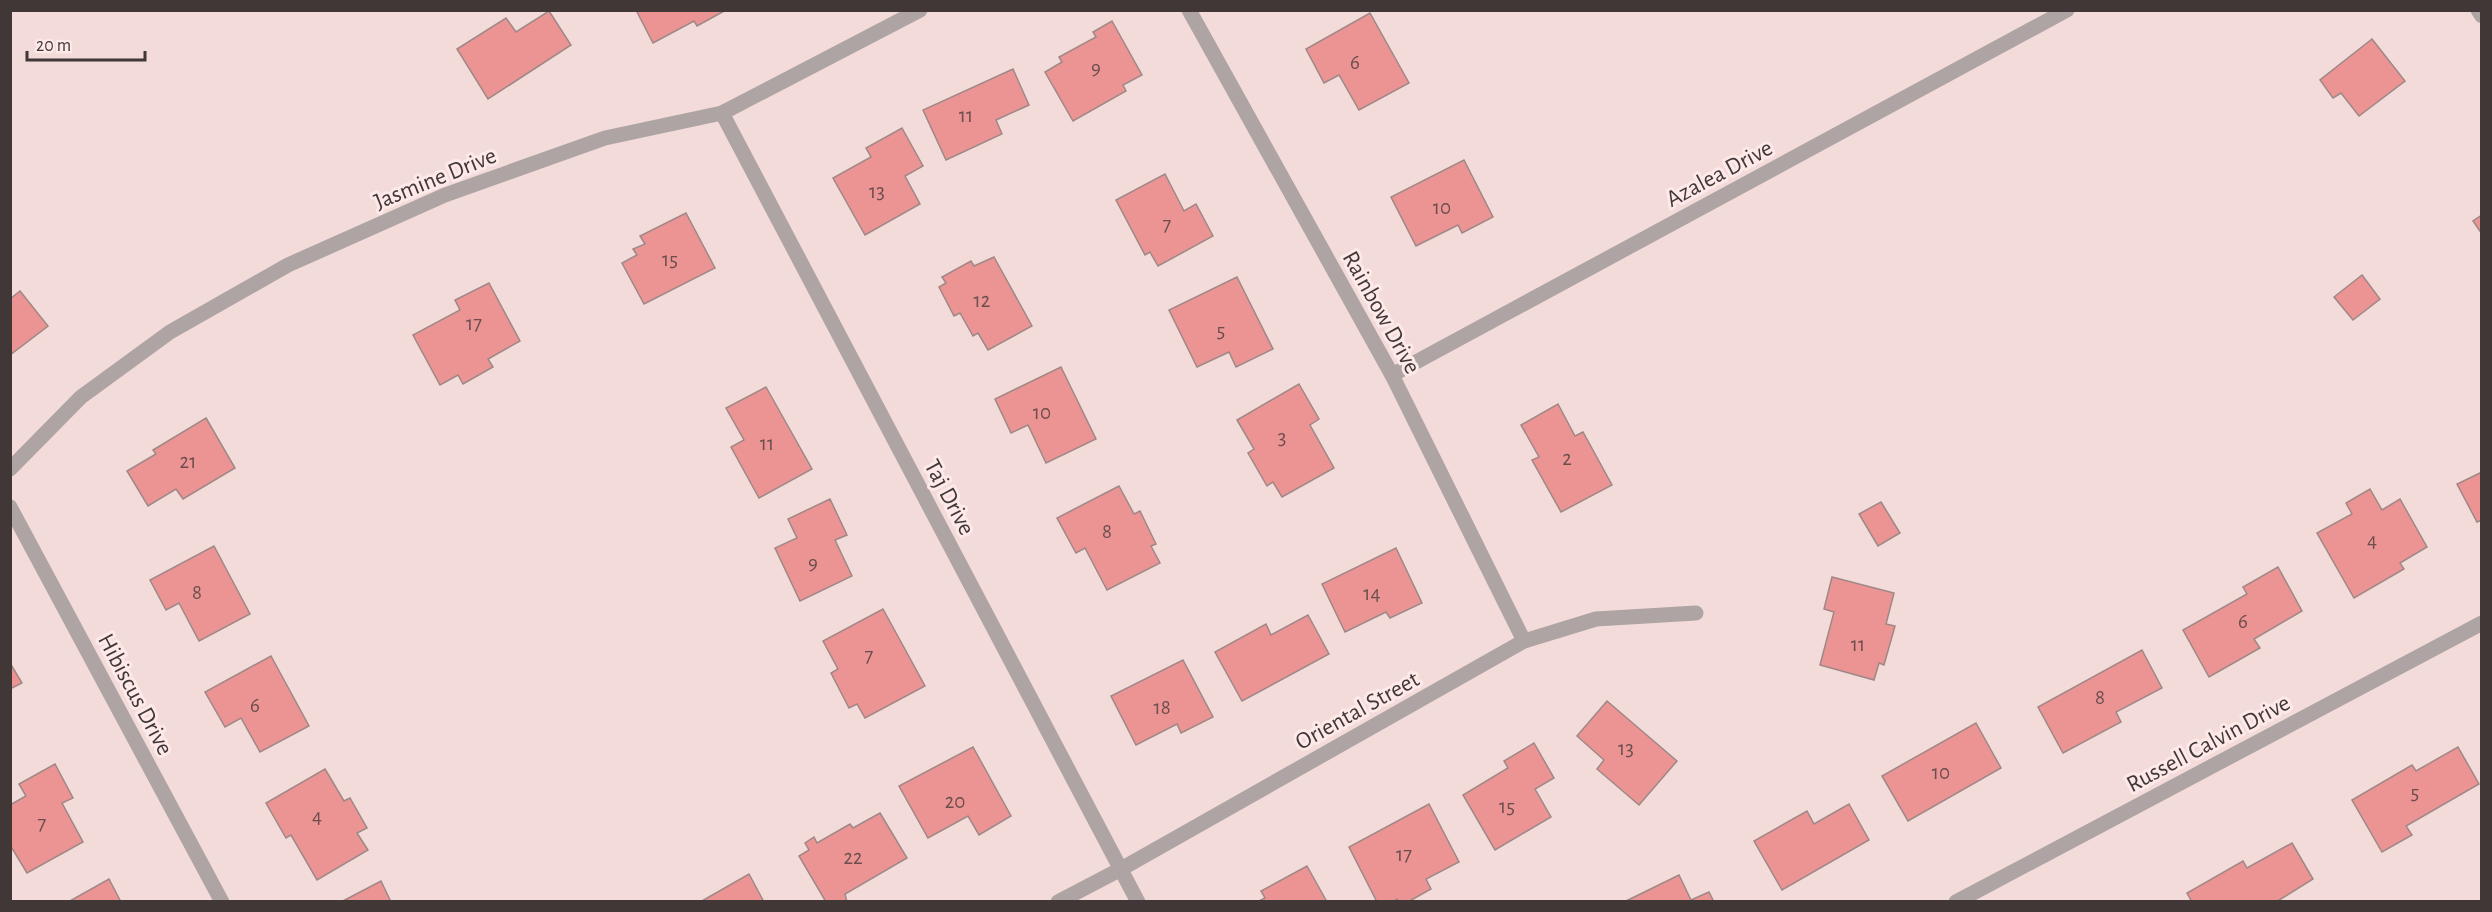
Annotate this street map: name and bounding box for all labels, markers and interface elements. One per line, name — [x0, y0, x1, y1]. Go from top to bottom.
scale bar — [27, 24, 146, 62]
text: 20 m — [36, 37, 71, 55]
house number: 6 — [1350, 52, 1360, 73]
house number: 9 — [1091, 57, 1101, 78]
house number: 11 — [959, 105, 973, 126]
street label: Azalea Drive — [1662, 136, 1777, 212]
street label: Jasmine Drive — [371, 144, 500, 214]
house number: 13 — [869, 181, 885, 202]
house number: 10 — [1433, 197, 1451, 218]
house number: 7 — [1163, 214, 1172, 235]
street label: Rainbow Drive — [1338, 247, 1425, 378]
house number: 15 — [662, 249, 678, 270]
house number: 12 — [974, 290, 990, 311]
house number: 17 — [466, 313, 482, 334]
house number: 5 — [1217, 320, 1225, 341]
house number: 10 — [1033, 402, 1051, 423]
house number: 3 — [1278, 427, 1286, 448]
house number: 11 — [760, 433, 774, 454]
house number: 2 — [1562, 448, 1572, 469]
house number: 21 — [180, 451, 196, 472]
street label: Taj Drive — [919, 456, 979, 539]
house number: 8 — [1102, 521, 1112, 542]
house number: 4 — [2367, 530, 2377, 551]
house number: 9 — [808, 552, 818, 573]
house number: 8 — [192, 582, 202, 603]
house number: 14 — [1363, 583, 1381, 604]
house number: 6 — [2238, 611, 2248, 632]
street label: Hibiscus Drive — [93, 630, 177, 759]
house number: 11 — [1851, 634, 1865, 655]
house number: 7 — [865, 645, 874, 666]
street label: Oriental Street — [1292, 667, 1424, 755]
house number: 8 — [2095, 687, 2105, 708]
street label: Russell Calvin Drive — [2123, 691, 2294, 797]
house number: 6 — [250, 695, 260, 716]
house number: 18 — [1153, 697, 1171, 718]
house number: 13 — [1618, 738, 1634, 759]
house number: 10 — [1932, 762, 1950, 783]
house number: 5 — [2411, 782, 2419, 803]
house number: 20 — [945, 791, 965, 812]
house number: 15 — [1499, 796, 1515, 817]
house number: 4 — [312, 806, 322, 827]
house number: 7 — [38, 813, 47, 834]
house number: 17 — [1396, 844, 1412, 865]
house number: 22 — [843, 847, 863, 868]

